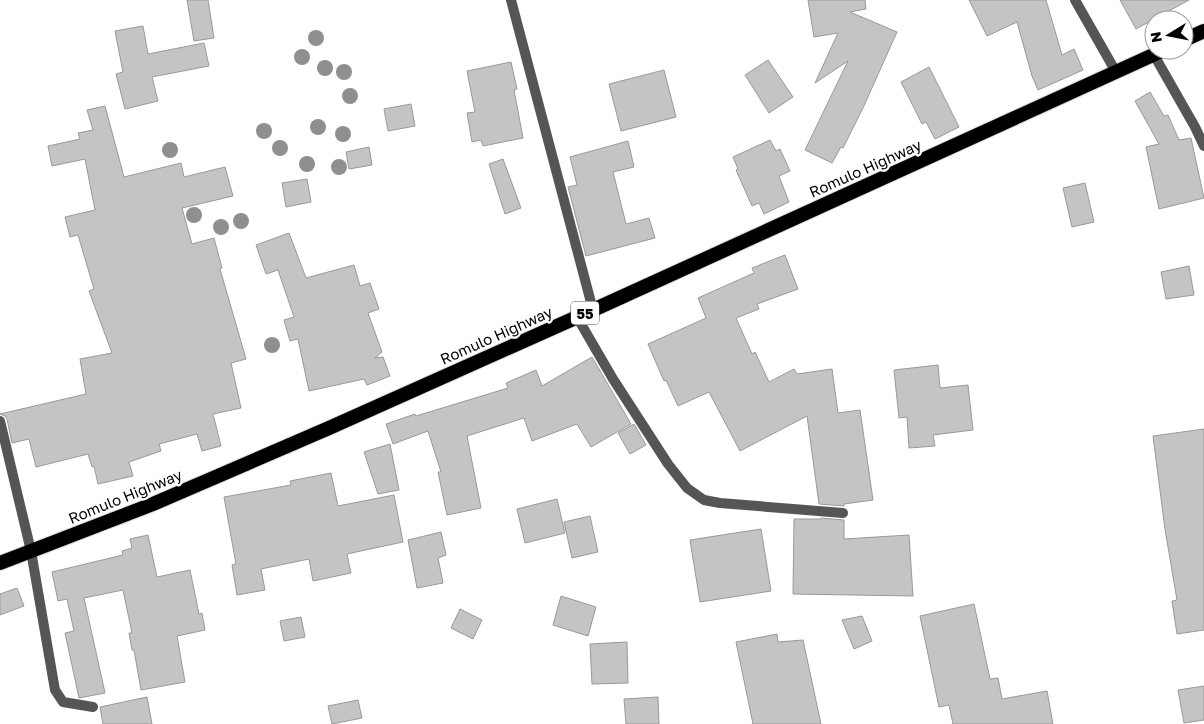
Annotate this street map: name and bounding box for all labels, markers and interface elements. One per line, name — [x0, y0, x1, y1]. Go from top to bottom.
north arrow — [1144, 10, 1194, 60]
text: N — [1146, 31, 1165, 44]
street label: Romulo Highway — [806, 135, 924, 201]
street label: Romulo Highway — [437, 302, 555, 368]
road number: 55 — [571, 302, 599, 324]
street label: Romulo Highway — [66, 465, 185, 527]

